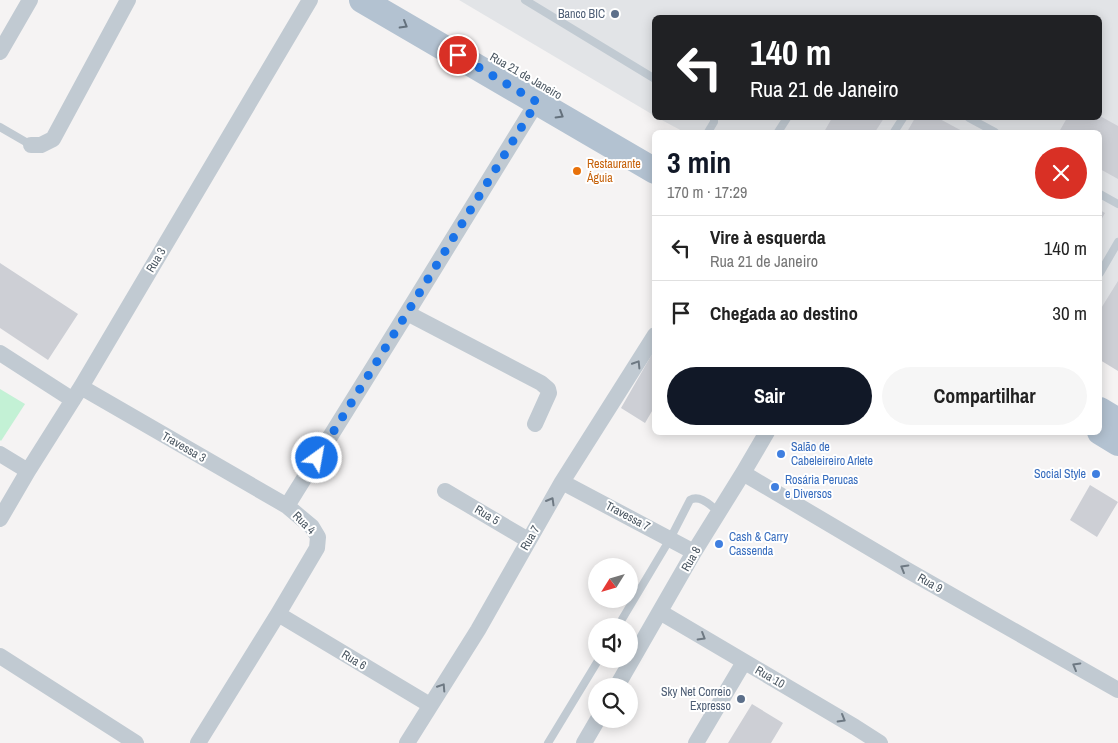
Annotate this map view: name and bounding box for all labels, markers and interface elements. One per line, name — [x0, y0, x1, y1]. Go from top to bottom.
place label: Banco BIC — [558, 6, 605, 22]
marker: Banco BIC — [609, 8, 621, 20]
one-way arrow — [399, 18, 408, 28]
text: 140 m — [750, 29, 831, 76]
pin — [437, 34, 479, 76]
icon: left — [667, 35, 732, 100]
icon: arrive — [444, 41, 472, 69]
street label: Rua 21 de Janeiro — [487, 49, 565, 103]
text: Rua 21 de Janeiro — [750, 74, 898, 104]
one-way arrow — [554, 109, 563, 119]
text: 3 min — [667, 142, 731, 182]
button: close — [1035, 147, 1087, 199]
place label: Restaurante Águia — [586, 156, 641, 186]
marker: Restaurante Águia — [571, 165, 583, 177]
text: 170 m · 17:29 — [667, 181, 747, 203]
text: Vire à esquerda — [710, 224, 826, 250]
icon: left — [667, 234, 695, 262]
text: 140 m — [1044, 235, 1087, 261]
street label: Rua 3 — [142, 245, 170, 275]
text: Rua 21 de Janeiro — [710, 250, 818, 272]
icon: arrive — [667, 299, 695, 327]
text: Chegada ao destino — [710, 300, 858, 326]
text: 30 m — [1052, 300, 1087, 326]
one-way arrow — [630, 360, 640, 369]
button: Sair — [667, 367, 872, 425]
button: Compartilhar — [882, 367, 1087, 425]
street label: Travessa 3 — [159, 428, 209, 466]
position arrow — [290, 431, 342, 483]
place label: Salão de Cabeleireiro Arlete — [791, 439, 873, 469]
marker: Salão de Cabeleireiro Arlete — [775, 448, 787, 460]
place label: Social Style — [1034, 466, 1086, 482]
marker: Social Style — [1090, 468, 1102, 480]
place label: Rosária Perucas e Diversos — [785, 472, 858, 502]
marker: Rosária Perucas e Diversos — [769, 481, 781, 493]
one-way arrow — [544, 498, 554, 507]
street label: Travessa 7 — [603, 498, 654, 535]
street label: Rua 5 — [472, 501, 503, 529]
street label: Rua 4 — [289, 508, 319, 538]
street label: Rua 7 — [517, 522, 544, 553]
place label: Cash & Carry Cassenda — [729, 529, 788, 559]
marker: Cash & Carry Cassenda — [713, 538, 725, 550]
street label: Rua 8 — [678, 544, 704, 574]
north arrow — [588, 558, 638, 608]
map controls — [588, 558, 638, 728]
one-way arrow — [901, 564, 910, 574]
street label: Rua 9 — [915, 570, 945, 596]
button: sound — [588, 618, 638, 668]
one-way arrow — [696, 630, 705, 640]
street label: Rua 6 — [339, 646, 369, 674]
street label: Rua 10 — [752, 662, 788, 692]
one-way arrow — [1072, 662, 1081, 672]
button: search — [588, 678, 638, 728]
one-way arrow — [435, 683, 445, 692]
place label: Sky Net Correio Expresso — [661, 684, 731, 714]
marker: Sky Net Correio Expresso — [735, 693, 747, 705]
one-way arrow — [837, 713, 846, 723]

